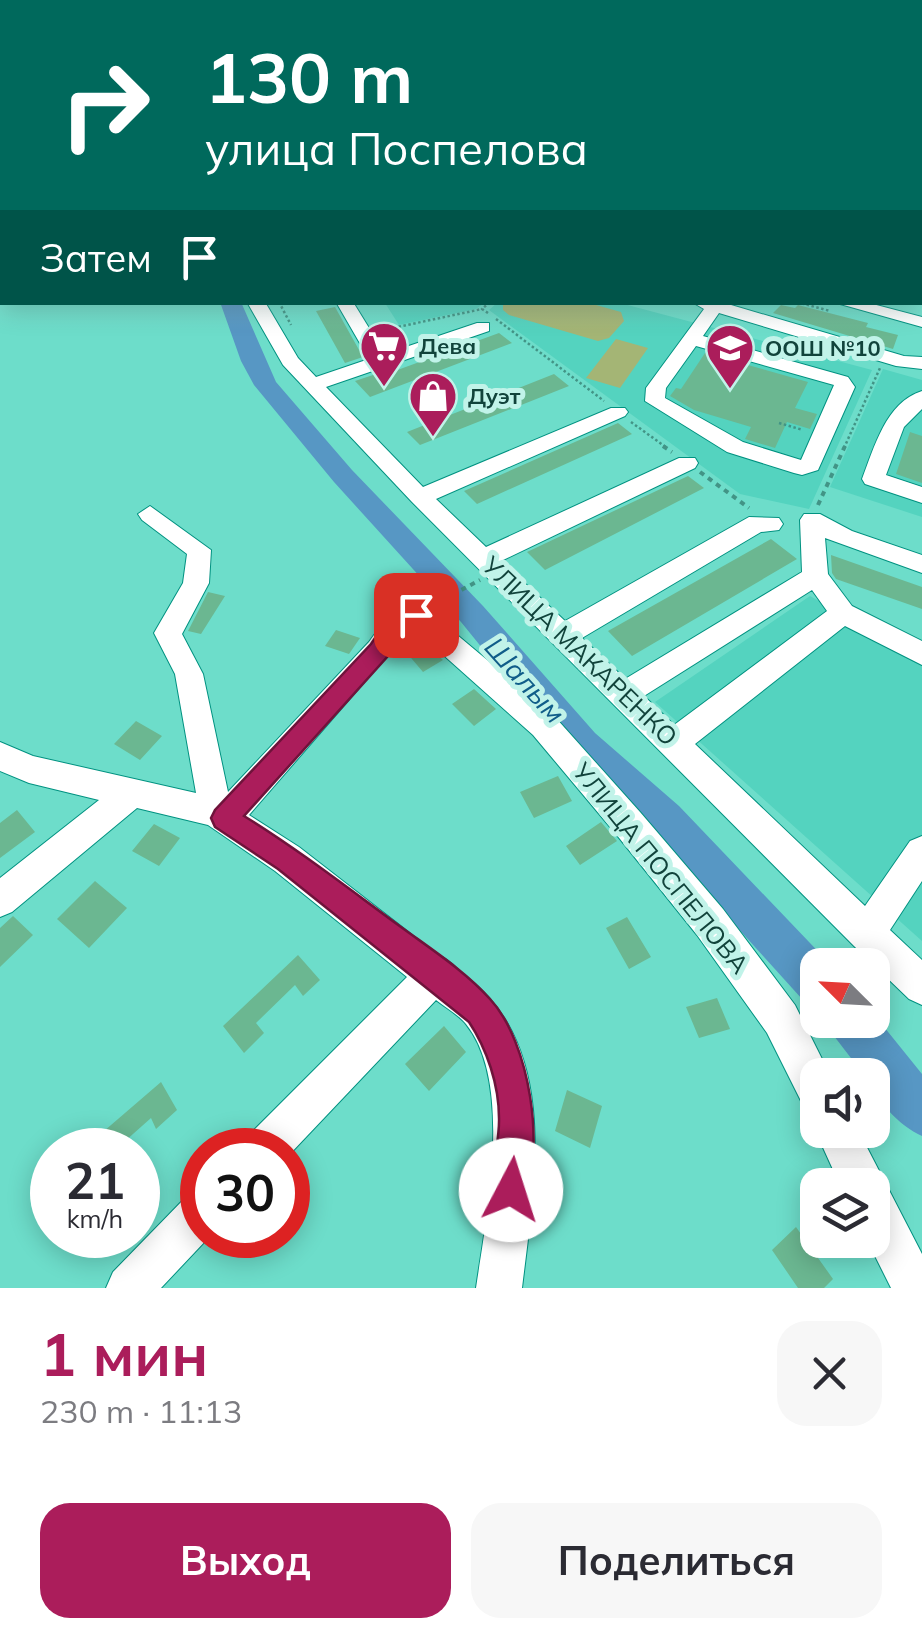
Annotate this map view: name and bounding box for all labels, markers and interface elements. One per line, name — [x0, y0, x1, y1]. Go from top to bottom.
text: 130 m — [205, 33, 413, 121]
icon: right — [40, 40, 170, 170]
text: улица Поспелова — [205, 120, 588, 176]
icon: arrive — [172, 230, 227, 285]
text: Затем — [40, 234, 152, 282]
supermarket icon: Дева — [358, 320, 410, 388]
school or university icon: ООШ №10 — [704, 322, 756, 390]
place label: Дева — [419, 332, 476, 360]
place label: ООШ №10 — [765, 334, 881, 362]
shop icon: Дуэт — [407, 370, 459, 438]
place label: Дуэт — [468, 382, 521, 410]
street label: УЛИЦА МАКАРЕНКО — [476, 549, 684, 752]
pin — [374, 573, 459, 658]
icon: arrive — [389, 588, 444, 643]
water label: Шалым — [478, 629, 573, 730]
street label: УЛИЦА ПОСПЕЛОВА — [566, 755, 756, 979]
north arrow — [800, 948, 890, 1038]
map controls — [800, 948, 890, 1258]
button: sound — [800, 1058, 890, 1148]
speed limit sign: 30 — [180, 1128, 310, 1258]
position arrow — [459, 1138, 563, 1242]
text: 21 — [65, 1149, 125, 1212]
button: layers — [800, 1168, 890, 1258]
text: km/h — [67, 1203, 123, 1234]
text: 1 мин — [40, 1316, 208, 1391]
button: close — [777, 1321, 882, 1426]
text: 230 m · 11:13 — [40, 1391, 242, 1431]
button: Выход — [40, 1503, 451, 1618]
button: Поделиться — [471, 1503, 882, 1618]

